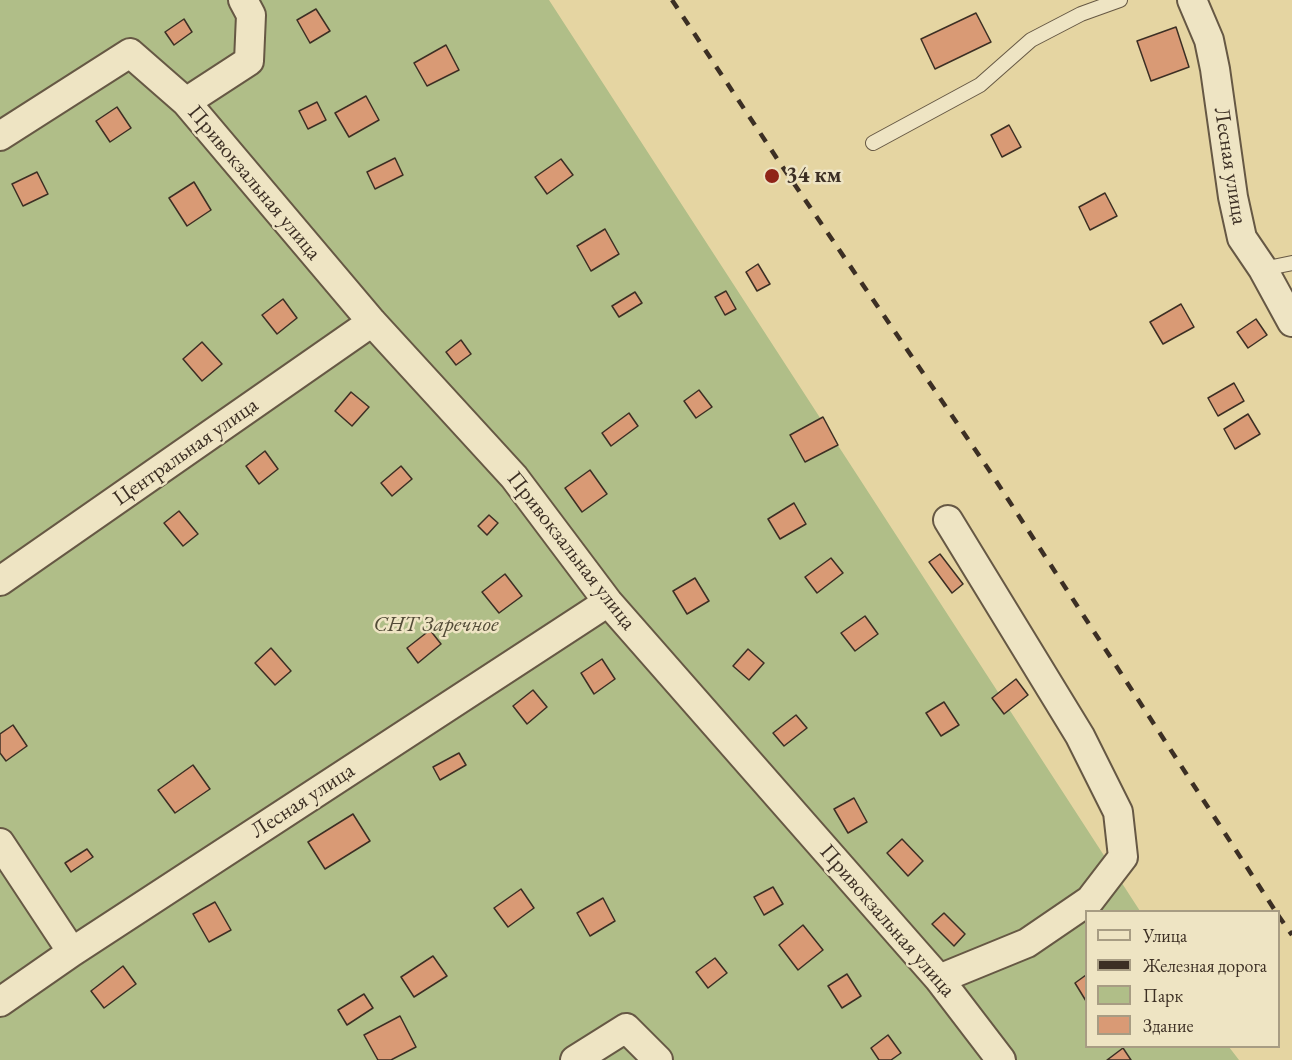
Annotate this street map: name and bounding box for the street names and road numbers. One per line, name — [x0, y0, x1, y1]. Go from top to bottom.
street label: Привокзальная улица — [182, 100, 326, 266]
street label: Лесная улица — [1208, 105, 1252, 227]
street label: Центральная улица — [108, 392, 264, 512]
street label: Привокзальная улица — [501, 466, 641, 636]
street label: Лесная улица — [246, 758, 360, 844]
street label: Привокзальная улица — [813, 839, 961, 1003]

